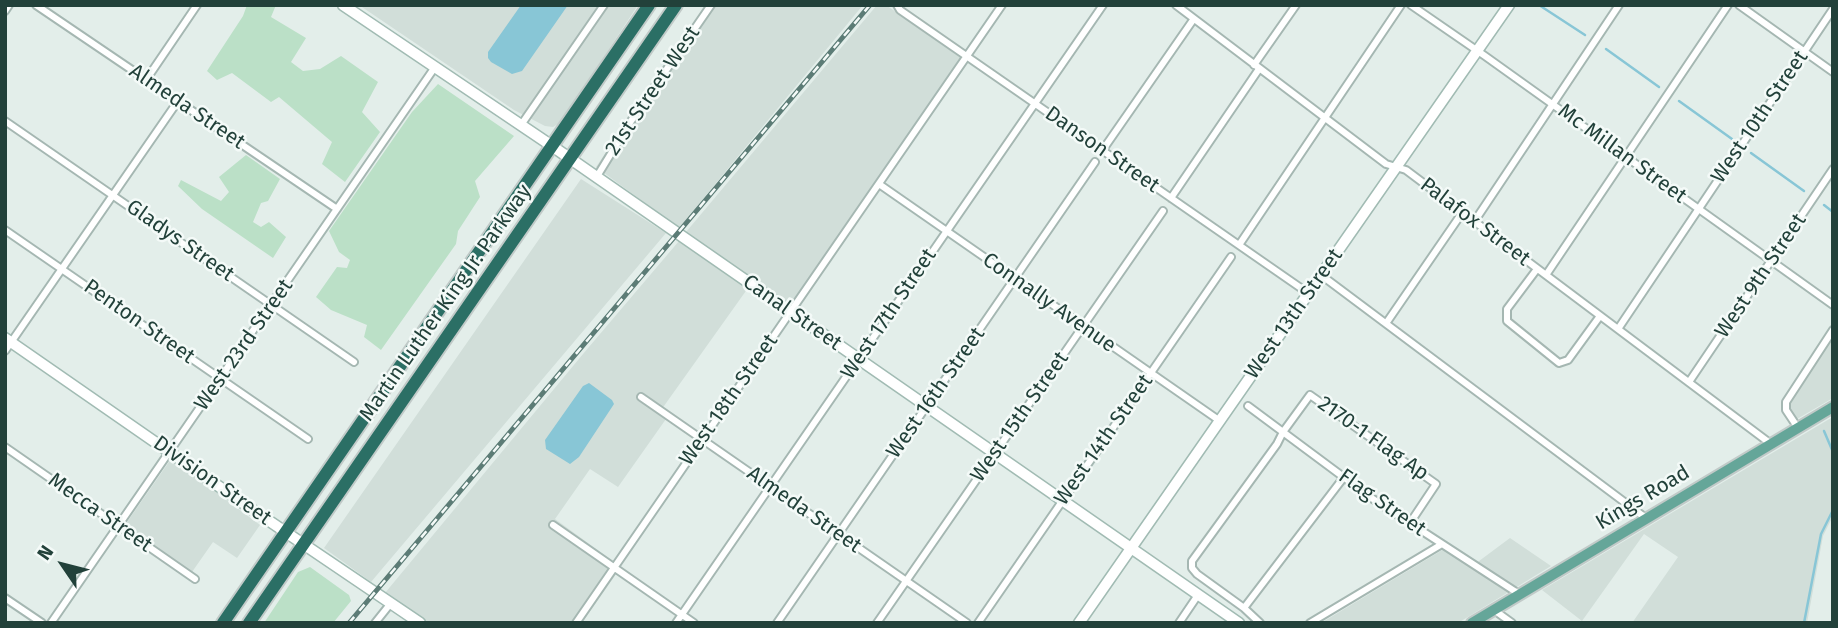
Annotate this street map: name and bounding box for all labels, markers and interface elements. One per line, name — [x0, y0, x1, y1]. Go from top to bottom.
street label: 21st Street West — [600, 22, 706, 160]
street label: West 10th Street — [1706, 46, 1814, 188]
street label: Almeda Street — [124, 59, 250, 155]
street label: Mc Millan Street — [1553, 99, 1691, 209]
street label: Danson Street — [1040, 101, 1164, 199]
street label: Palafox Street — [1415, 172, 1535, 272]
street label: Martin Luther King Jr. Parkway — [355, 180, 537, 426]
street label: Gladys Street — [121, 195, 239, 287]
street label: West 9th Street — [1710, 209, 1812, 343]
street label: West 17th Street — [836, 244, 942, 384]
street label: West 13th Street — [1240, 244, 1348, 384]
street label: Connally Avenue — [977, 248, 1121, 358]
street label: Canal Street — [738, 270, 846, 356]
street label: Penton Street — [79, 274, 199, 370]
street label: West 23rd Street — [189, 274, 299, 416]
street label: West 16th Street — [881, 323, 991, 463]
street label: West 18th Street — [674, 329, 784, 471]
street label: West 15th Street — [966, 347, 1074, 487]
street label: West 14th Street — [1049, 370, 1159, 510]
street label: 2170-1 Flag Ap — [1313, 391, 1433, 487]
street label: Division Street — [148, 431, 276, 531]
street label: Kings Road — [1591, 460, 1695, 536]
street label: Almeda Street — [742, 461, 866, 559]
street label: Flag Street — [1333, 464, 1431, 542]
street label: Mecca Street — [43, 468, 157, 558]
north arrow — [28, 530, 98, 600]
text: N — [32, 541, 58, 564]

